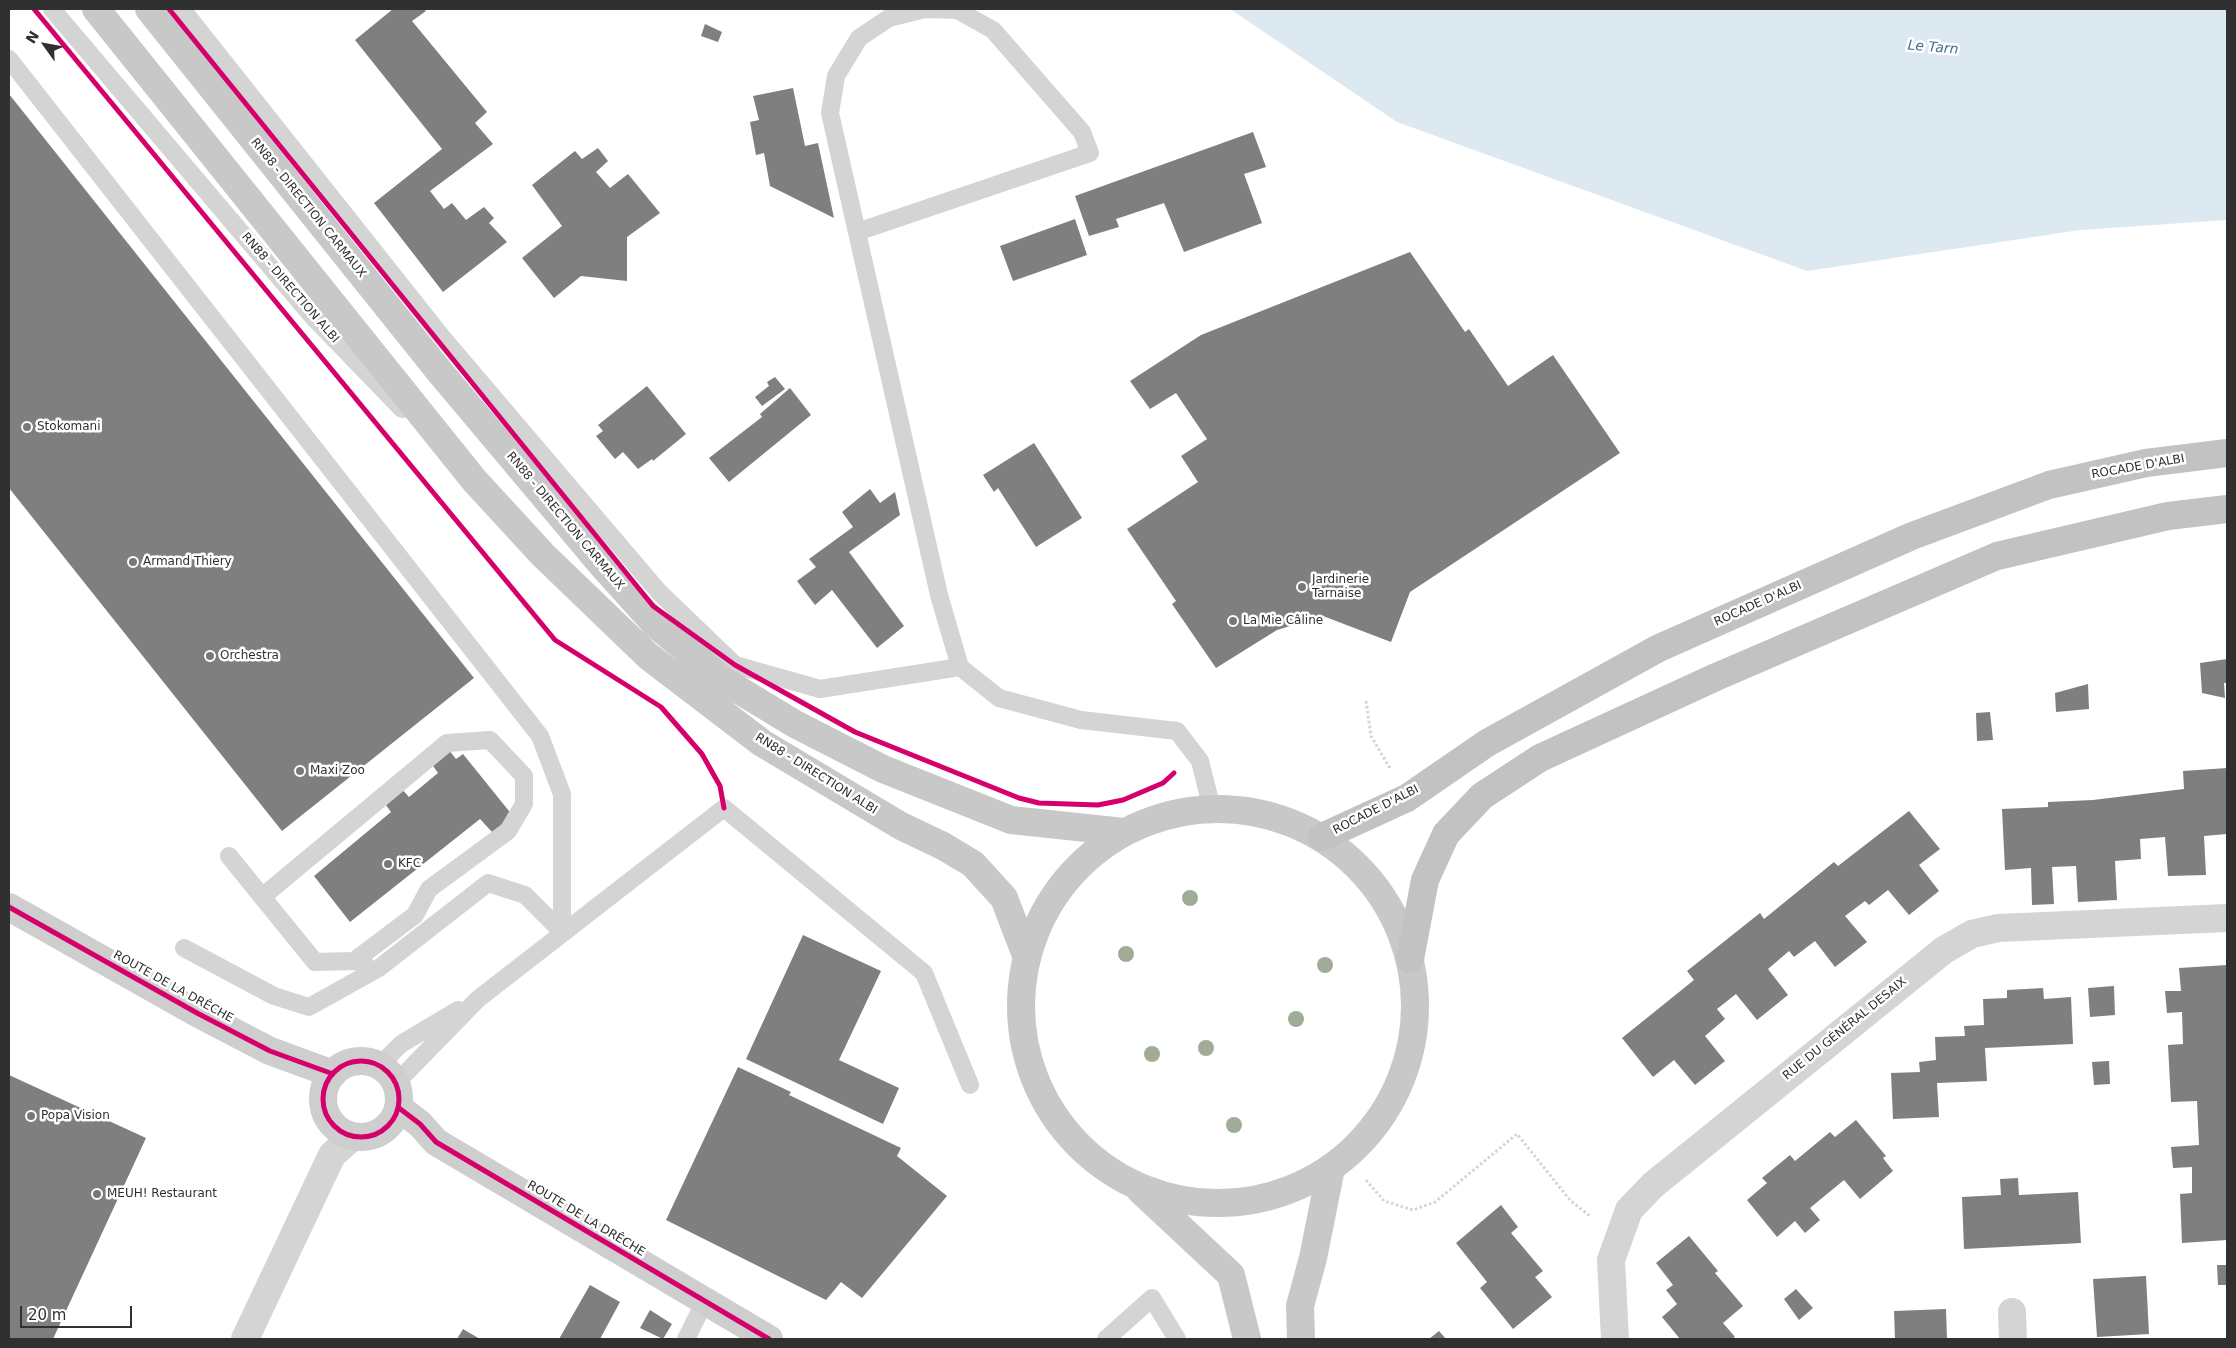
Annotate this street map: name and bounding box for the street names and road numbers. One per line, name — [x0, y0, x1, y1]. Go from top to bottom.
street label: RN88 - DIRECTION CARMAUX — [247, 135, 369, 281]
street label: RN88 - DIRECTION ALBI — [238, 230, 342, 346]
street label: RN88 - DIRECTION CARMAUX — [503, 449, 627, 593]
street label: ROCADE D'ALBI — [2090, 452, 2186, 482]
street label: ROCADE D'ALBI — [1712, 578, 1804, 630]
street label: RN88 - DIRECTION ALBI — [752, 730, 880, 818]
street label: ROCADE D'ALBI — [1331, 782, 1421, 838]
street label: ROUTE DE LA DRÊCHE — [110, 948, 236, 1026]
street label: RUE DU GÉNÉRAL DESAIX — [1780, 975, 1910, 1083]
street label: ROUTE DE LA DRÊCHE — [524, 1178, 648, 1260]

